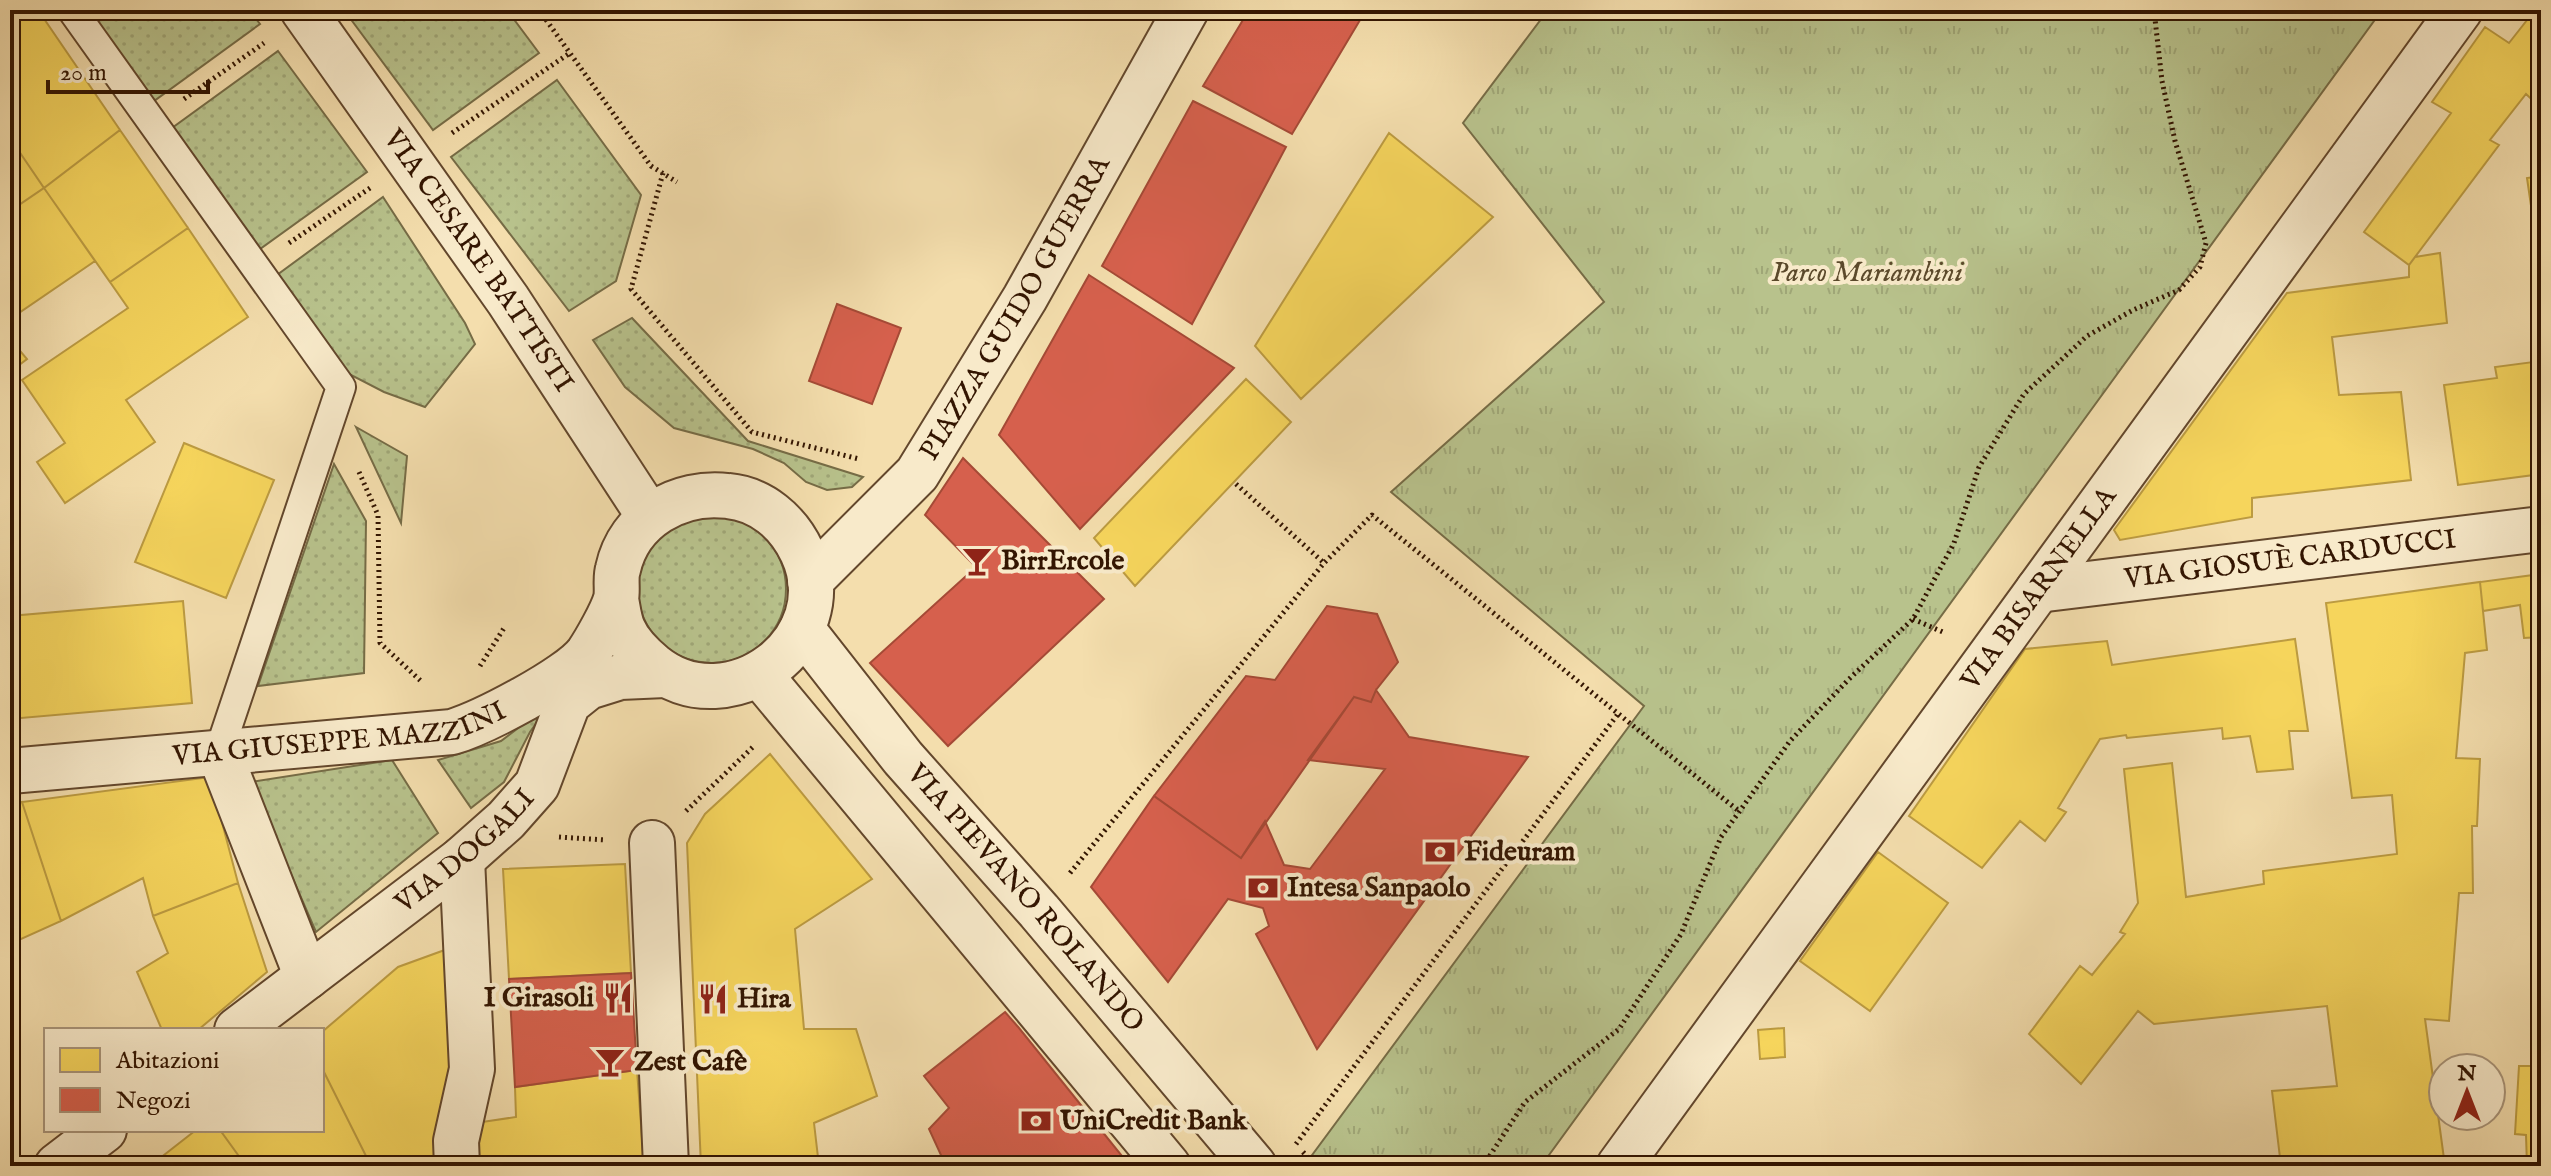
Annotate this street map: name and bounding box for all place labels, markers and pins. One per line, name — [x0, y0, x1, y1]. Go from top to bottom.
bar icon: BirrErcole — [960, 544, 994, 578]
place label: BirrErcole — [1001, 544, 1124, 579]
bank icon: Fideuram — [1423, 835, 1457, 869]
place label: Fideuram — [1464, 835, 1576, 870]
bank icon: Intesa Sanpaolo — [1246, 871, 1280, 905]
place label: Intesa Sanpaolo — [1287, 871, 1471, 906]
place label: I Girasoli — [484, 981, 595, 1016]
restaurant icon: I Girasoli — [601, 981, 635, 1015]
restaurant icon: Hira — [696, 982, 730, 1016]
place label: Hira — [737, 982, 792, 1017]
bar icon: Zest Cafè — [593, 1045, 627, 1079]
place label: Zest Cafè — [634, 1045, 747, 1080]
bank icon: UniCredit Bank — [1019, 1104, 1053, 1138]
place label: UniCredit Bank — [1060, 1104, 1248, 1139]

